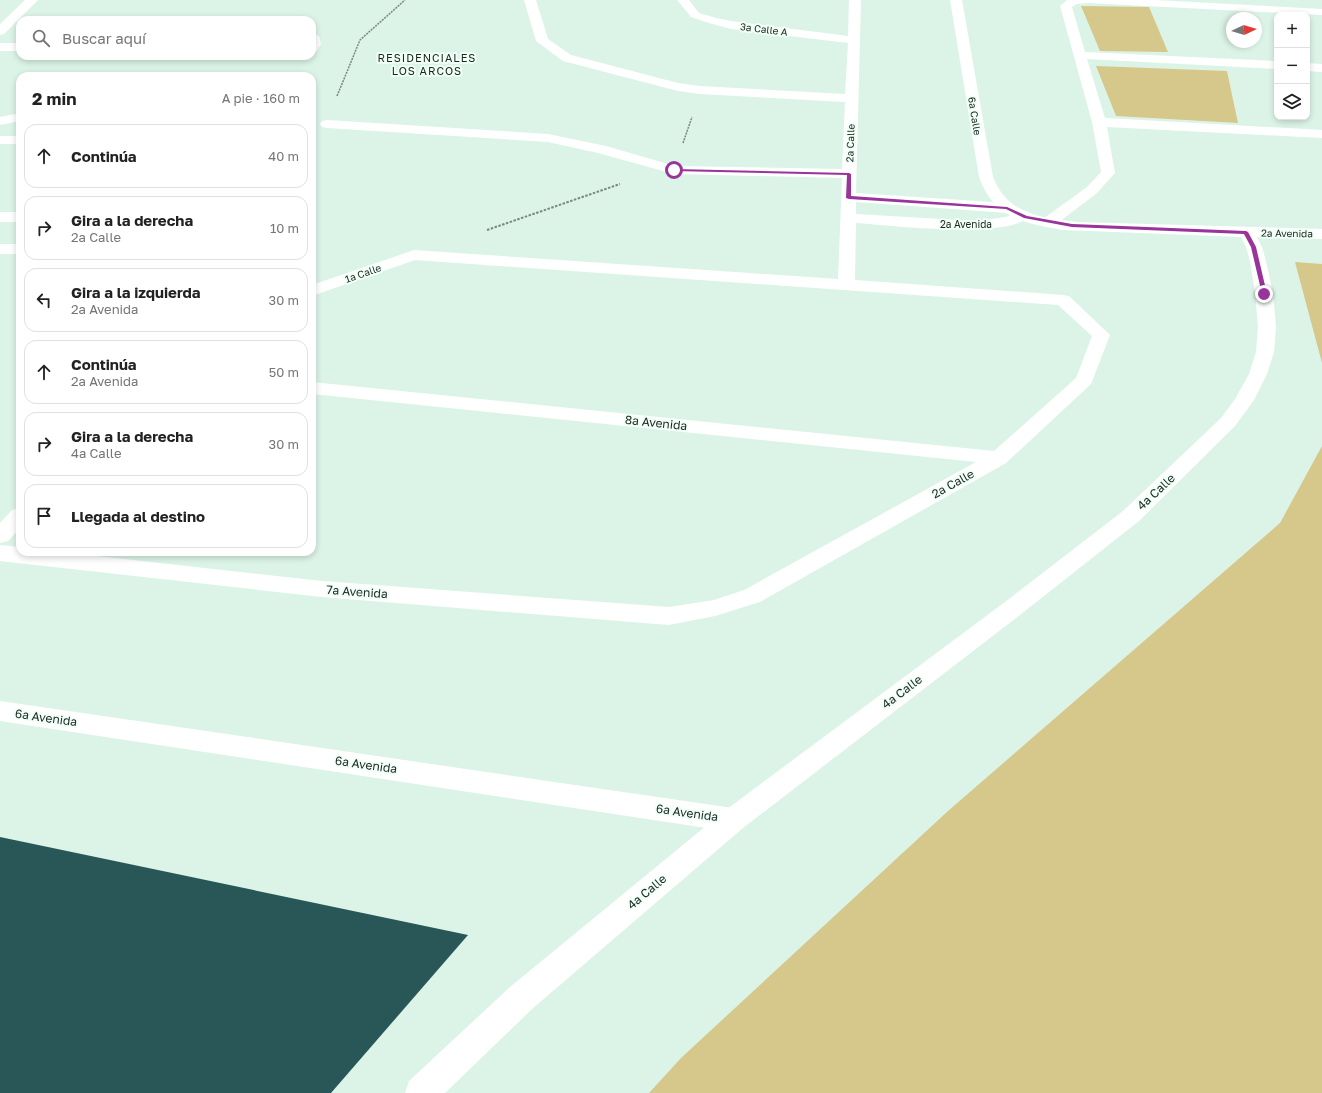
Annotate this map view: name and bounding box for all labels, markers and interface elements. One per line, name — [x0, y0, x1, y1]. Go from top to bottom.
north arrow — [1226, 12, 1262, 48]
map controls — [1274, 12, 1310, 120]
button: + — [1274, 12, 1310, 48]
search box — [16, 16, 316, 60]
street label: 3a Calle A — [740, 20, 789, 38]
icon: search — [30, 27, 52, 49]
text: Buscar aquí — [62, 29, 146, 47]
button: − — [1274, 48, 1310, 84]
district label: RESIDENCIALES LOS ARCOS — [378, 51, 476, 77]
button: layers — [1274, 84, 1310, 120]
text: 2 min — [32, 88, 76, 109]
text: A pie · 160 m — [222, 90, 300, 106]
street label: 6a Calle — [966, 96, 984, 136]
street label: 2a Calle — [843, 123, 857, 162]
icon: ahead — [33, 145, 55, 167]
text: Continúa — [71, 147, 137, 165]
text: 40 m — [268, 148, 299, 164]
route start — [665, 161, 683, 179]
text: Gira a la derecha — [71, 211, 193, 229]
icon: right — [33, 217, 55, 239]
street label: 2a Avenida — [940, 218, 992, 230]
text: 10 m — [270, 220, 299, 236]
street label: 2a Avenida — [1261, 227, 1313, 239]
text: 2a Calle — [71, 229, 121, 245]
street label: 1a Calle — [343, 261, 383, 285]
text: Gira a la izquierda — [71, 283, 201, 301]
route end — [1255, 285, 1273, 303]
icon: left — [33, 289, 55, 311]
text: 30 m — [269, 292, 299, 308]
text: 2a Avenida — [71, 301, 138, 317]
text: Continúa — [71, 355, 137, 373]
icon: ahead — [33, 361, 55, 383]
text: 50 m — [269, 364, 299, 380]
text: 2a Avenida — [71, 373, 138, 389]
street label: 8a Avenida — [624, 412, 688, 433]
text: Gira a la derecha — [71, 427, 193, 445]
icon: right — [33, 433, 55, 455]
text: 30 m — [269, 436, 299, 452]
text: 4a Calle — [71, 445, 121, 461]
street label: 2a Calle — [929, 466, 977, 501]
street label: 4a Calle — [1134, 470, 1178, 513]
icon: arrive — [33, 505, 55, 527]
text: Llegada al destino — [71, 507, 205, 525]
street label: 7a Avenida — [326, 582, 388, 601]
street label: 4a Calle — [879, 672, 925, 712]
street label: 6a Avenida — [14, 706, 78, 729]
street label: 6a Avenida — [334, 753, 398, 776]
street label: 6a Avenida — [655, 801, 719, 824]
street label: 4a Calle — [624, 871, 669, 912]

